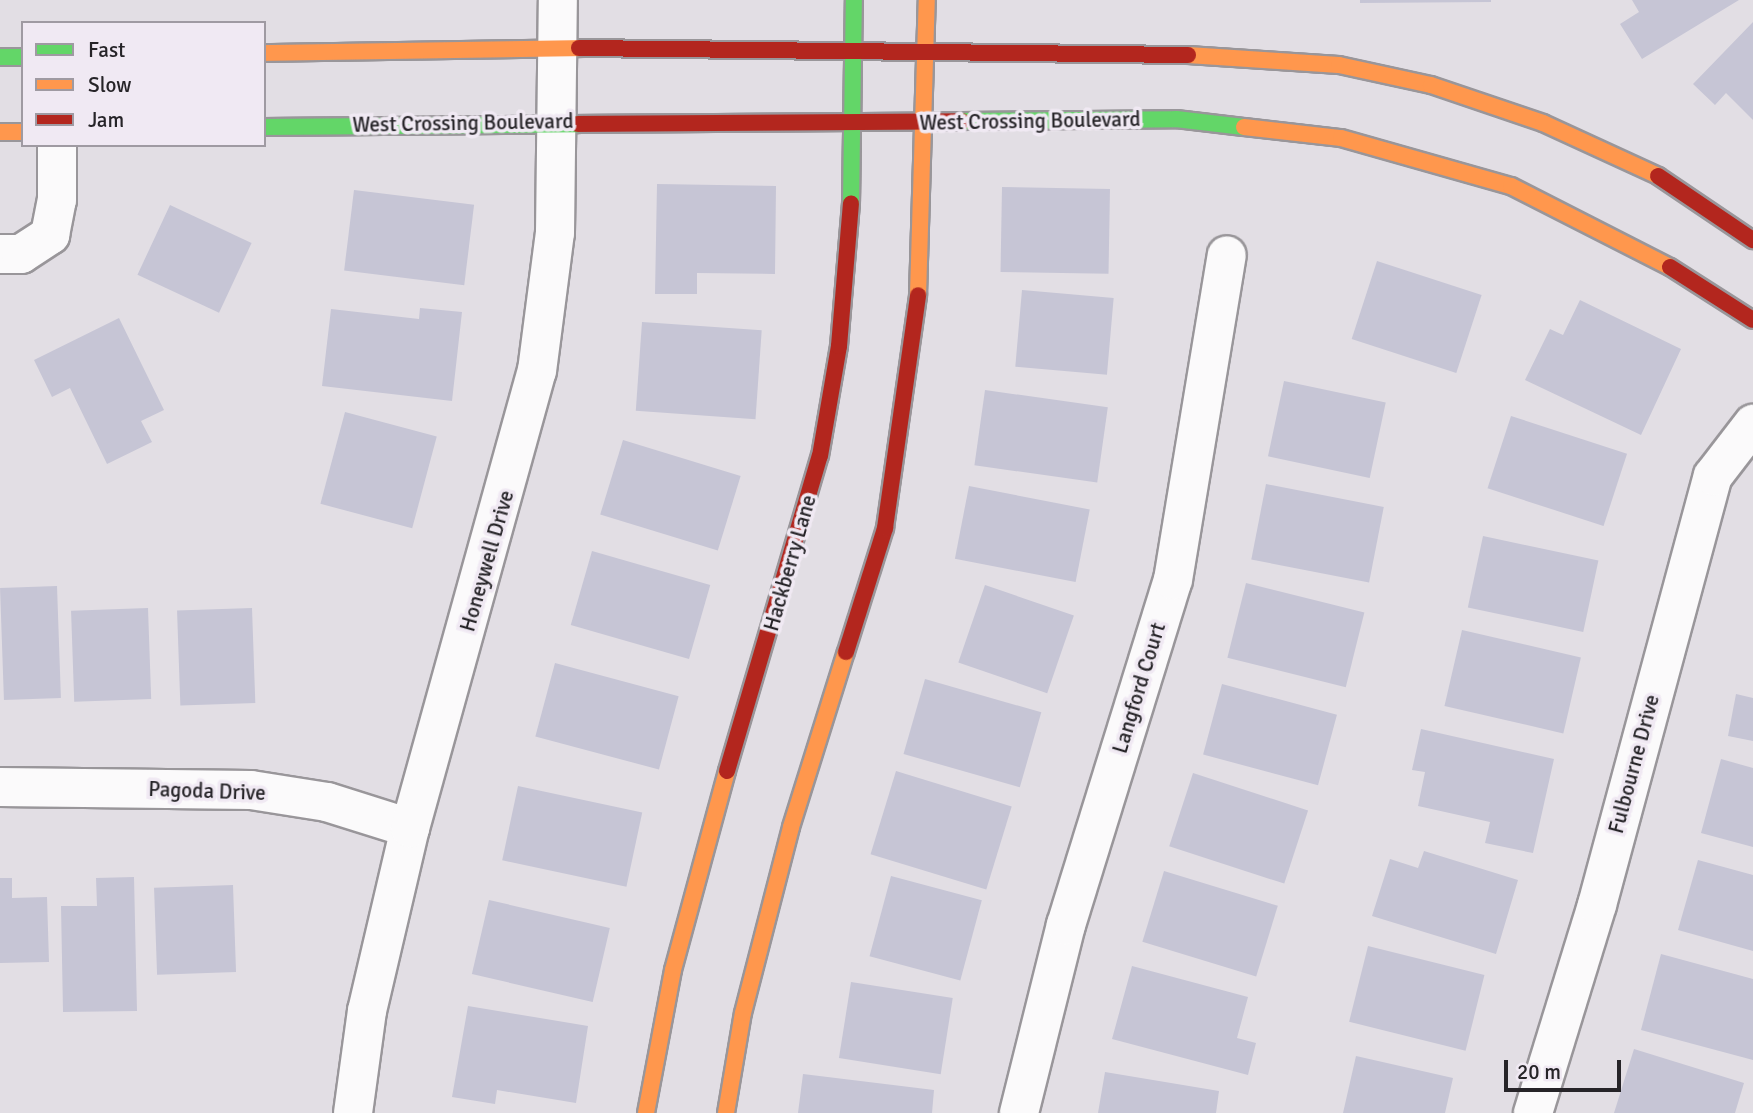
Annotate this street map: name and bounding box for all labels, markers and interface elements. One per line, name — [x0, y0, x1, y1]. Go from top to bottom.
legend — [21, 21, 266, 147]
text: Fast — [88, 37, 125, 63]
text: Slow — [88, 72, 132, 98]
street label: West Crossing Boulevard — [919, 106, 1141, 136]
text: Jam — [88, 107, 124, 133]
street label: West Crossing Boulevard — [352, 108, 574, 138]
street label: Honeywell Drive — [455, 488, 519, 634]
street label: Hackberry Lane — [759, 492, 821, 634]
street label: Langford Court — [1107, 620, 1171, 756]
street label: Fulbourne Drive — [1603, 692, 1665, 836]
street label: Pagoda Drive — [148, 776, 266, 806]
scale bar — [1508, 1046, 1625, 1090]
text: 20 m — [1517, 1059, 1561, 1085]

